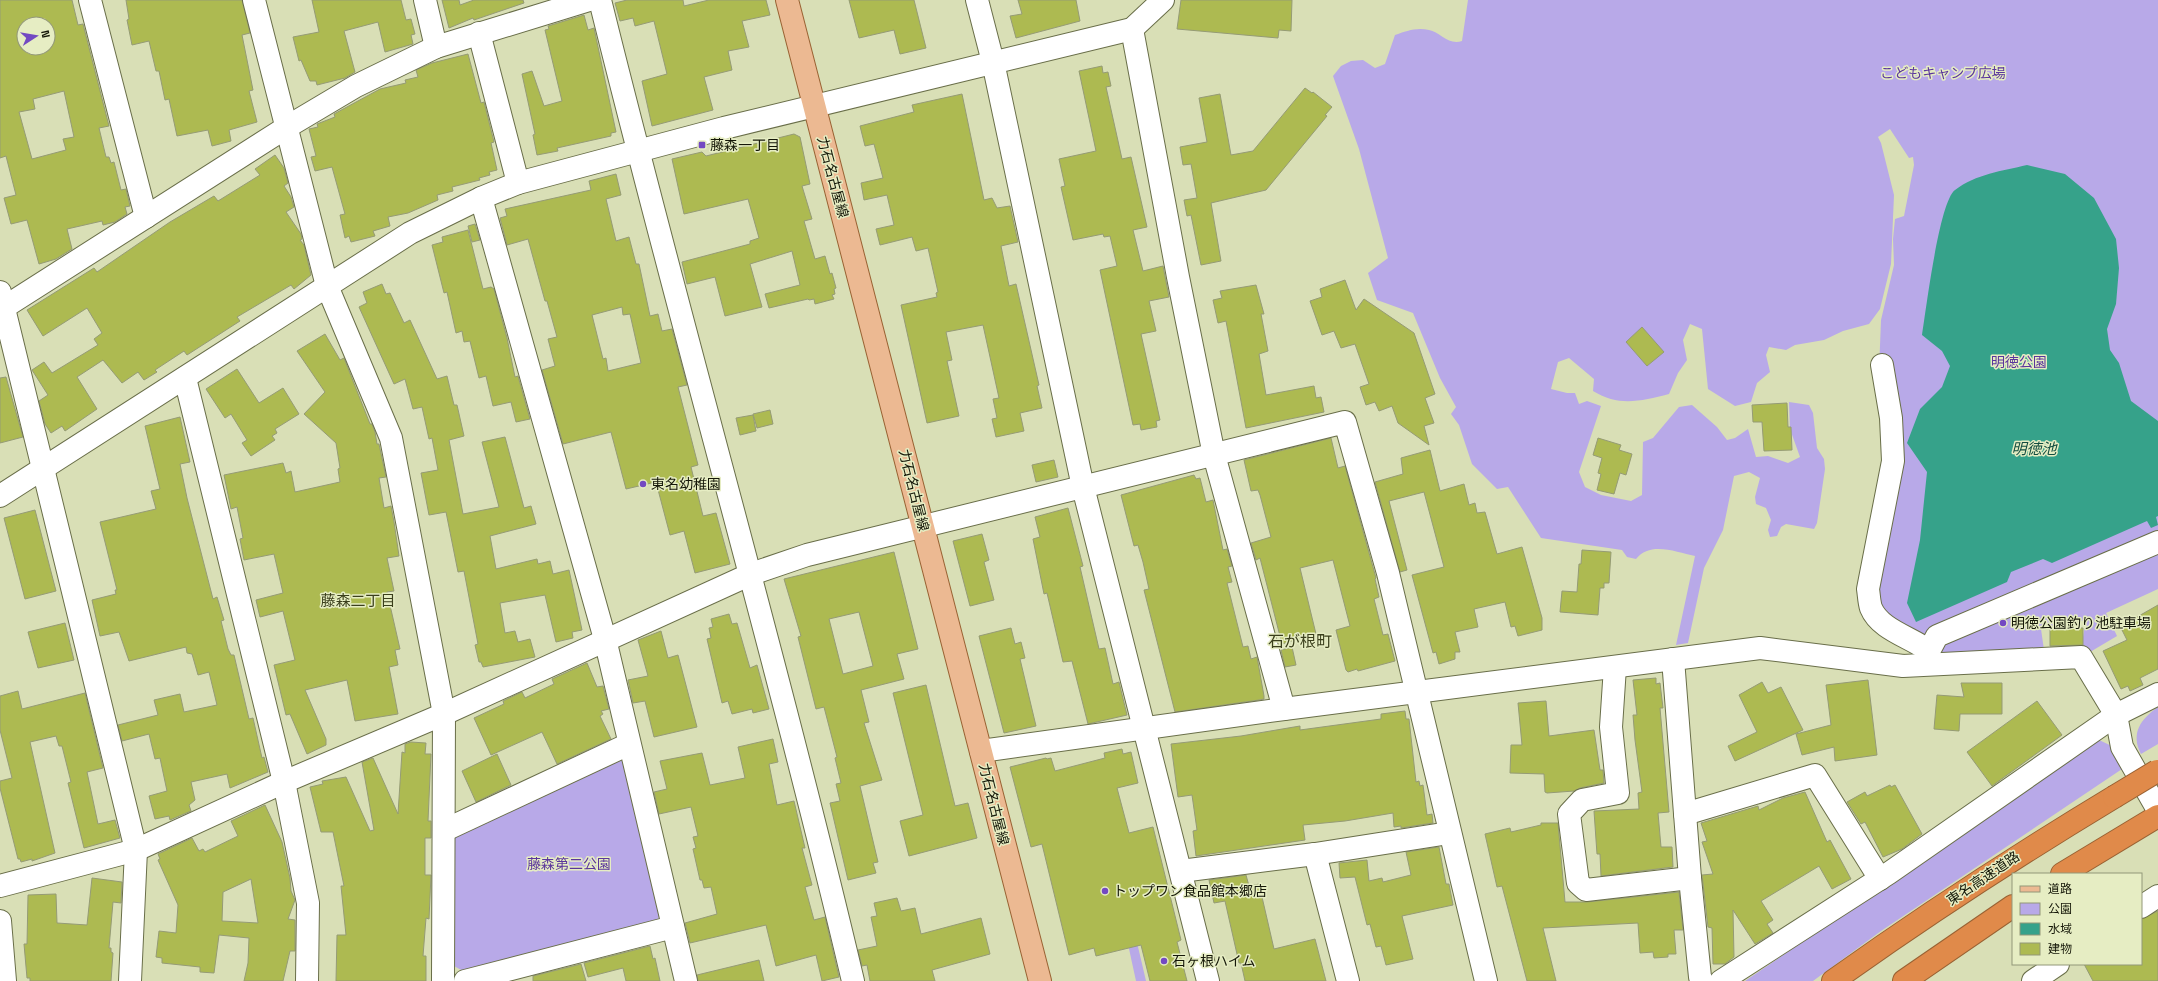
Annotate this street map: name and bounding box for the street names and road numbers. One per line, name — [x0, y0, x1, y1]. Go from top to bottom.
street label: 力石名古屋線 — [813, 134, 853, 220]
street label: 力石名古屋線 — [895, 447, 933, 533]
street label: 力石名古屋線 — [975, 761, 1013, 847]
street label: 東名高速道路 — [1943, 847, 2023, 909]

